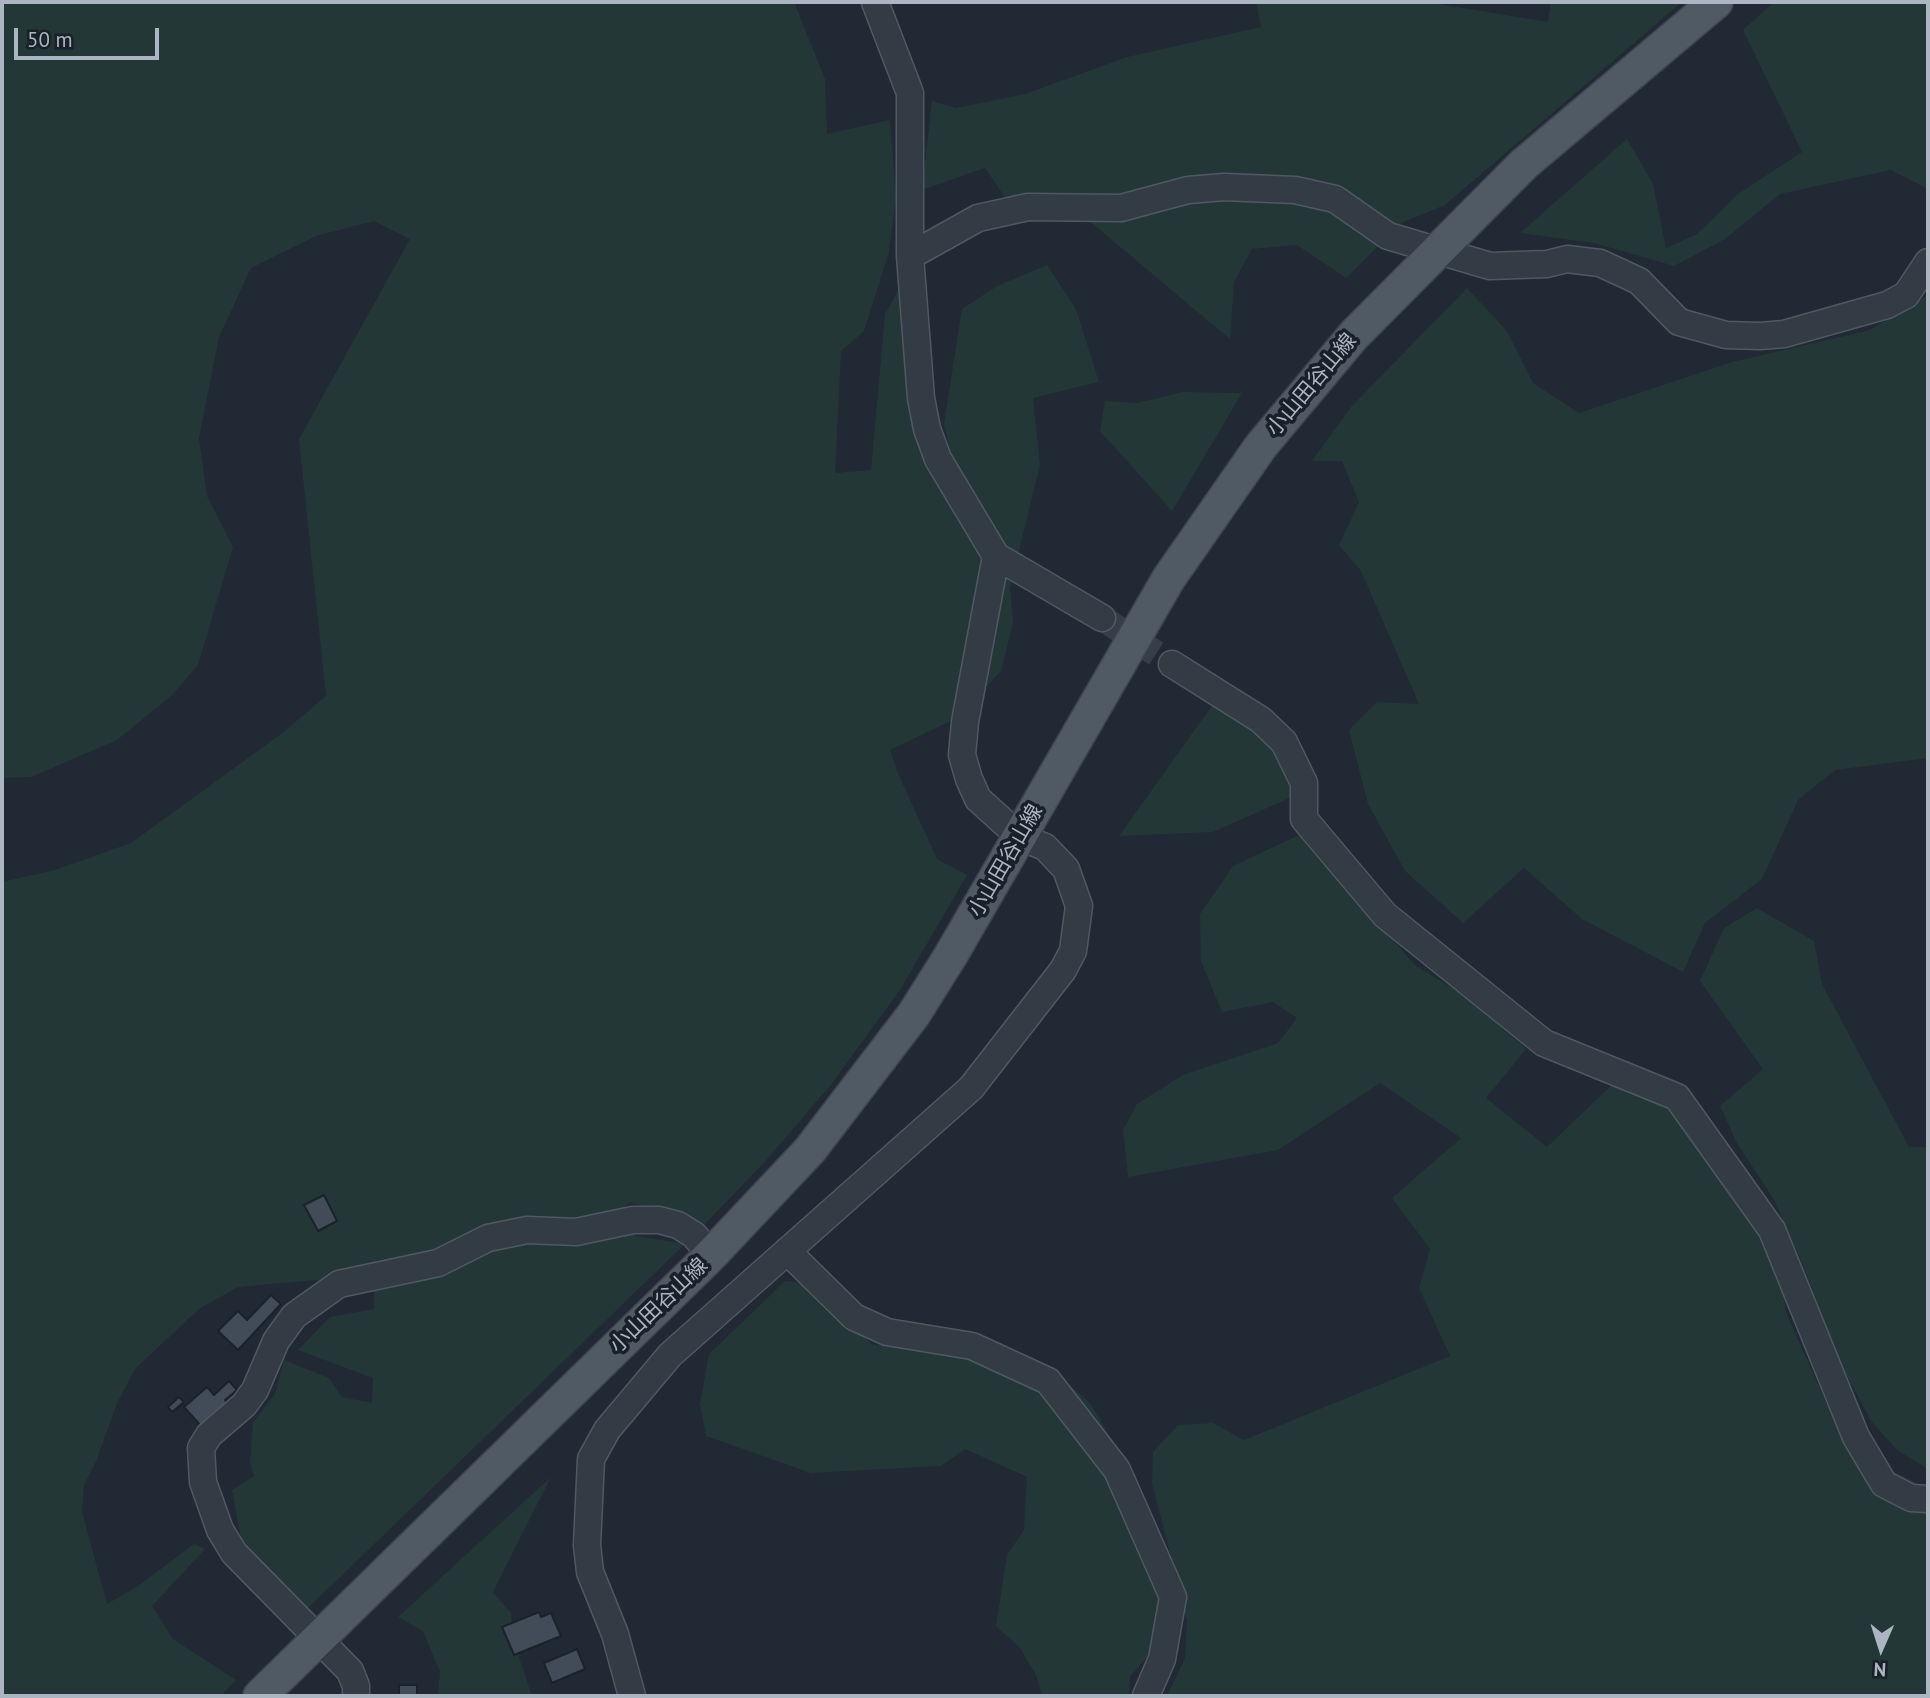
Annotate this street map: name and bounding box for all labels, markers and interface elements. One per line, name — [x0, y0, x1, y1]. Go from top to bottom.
scale bar — [18, 14, 163, 58]
text: 50 m — [27, 26, 73, 53]
street label: 小山田谷山線 — [1262, 329, 1362, 441]
street label: 小山田谷山線 — [964, 800, 1048, 922]
street label: 小山田谷山線 — [605, 1253, 713, 1359]
north arrow — [1846, 1614, 1916, 1684]
text: N — [1873, 1658, 1887, 1682]

